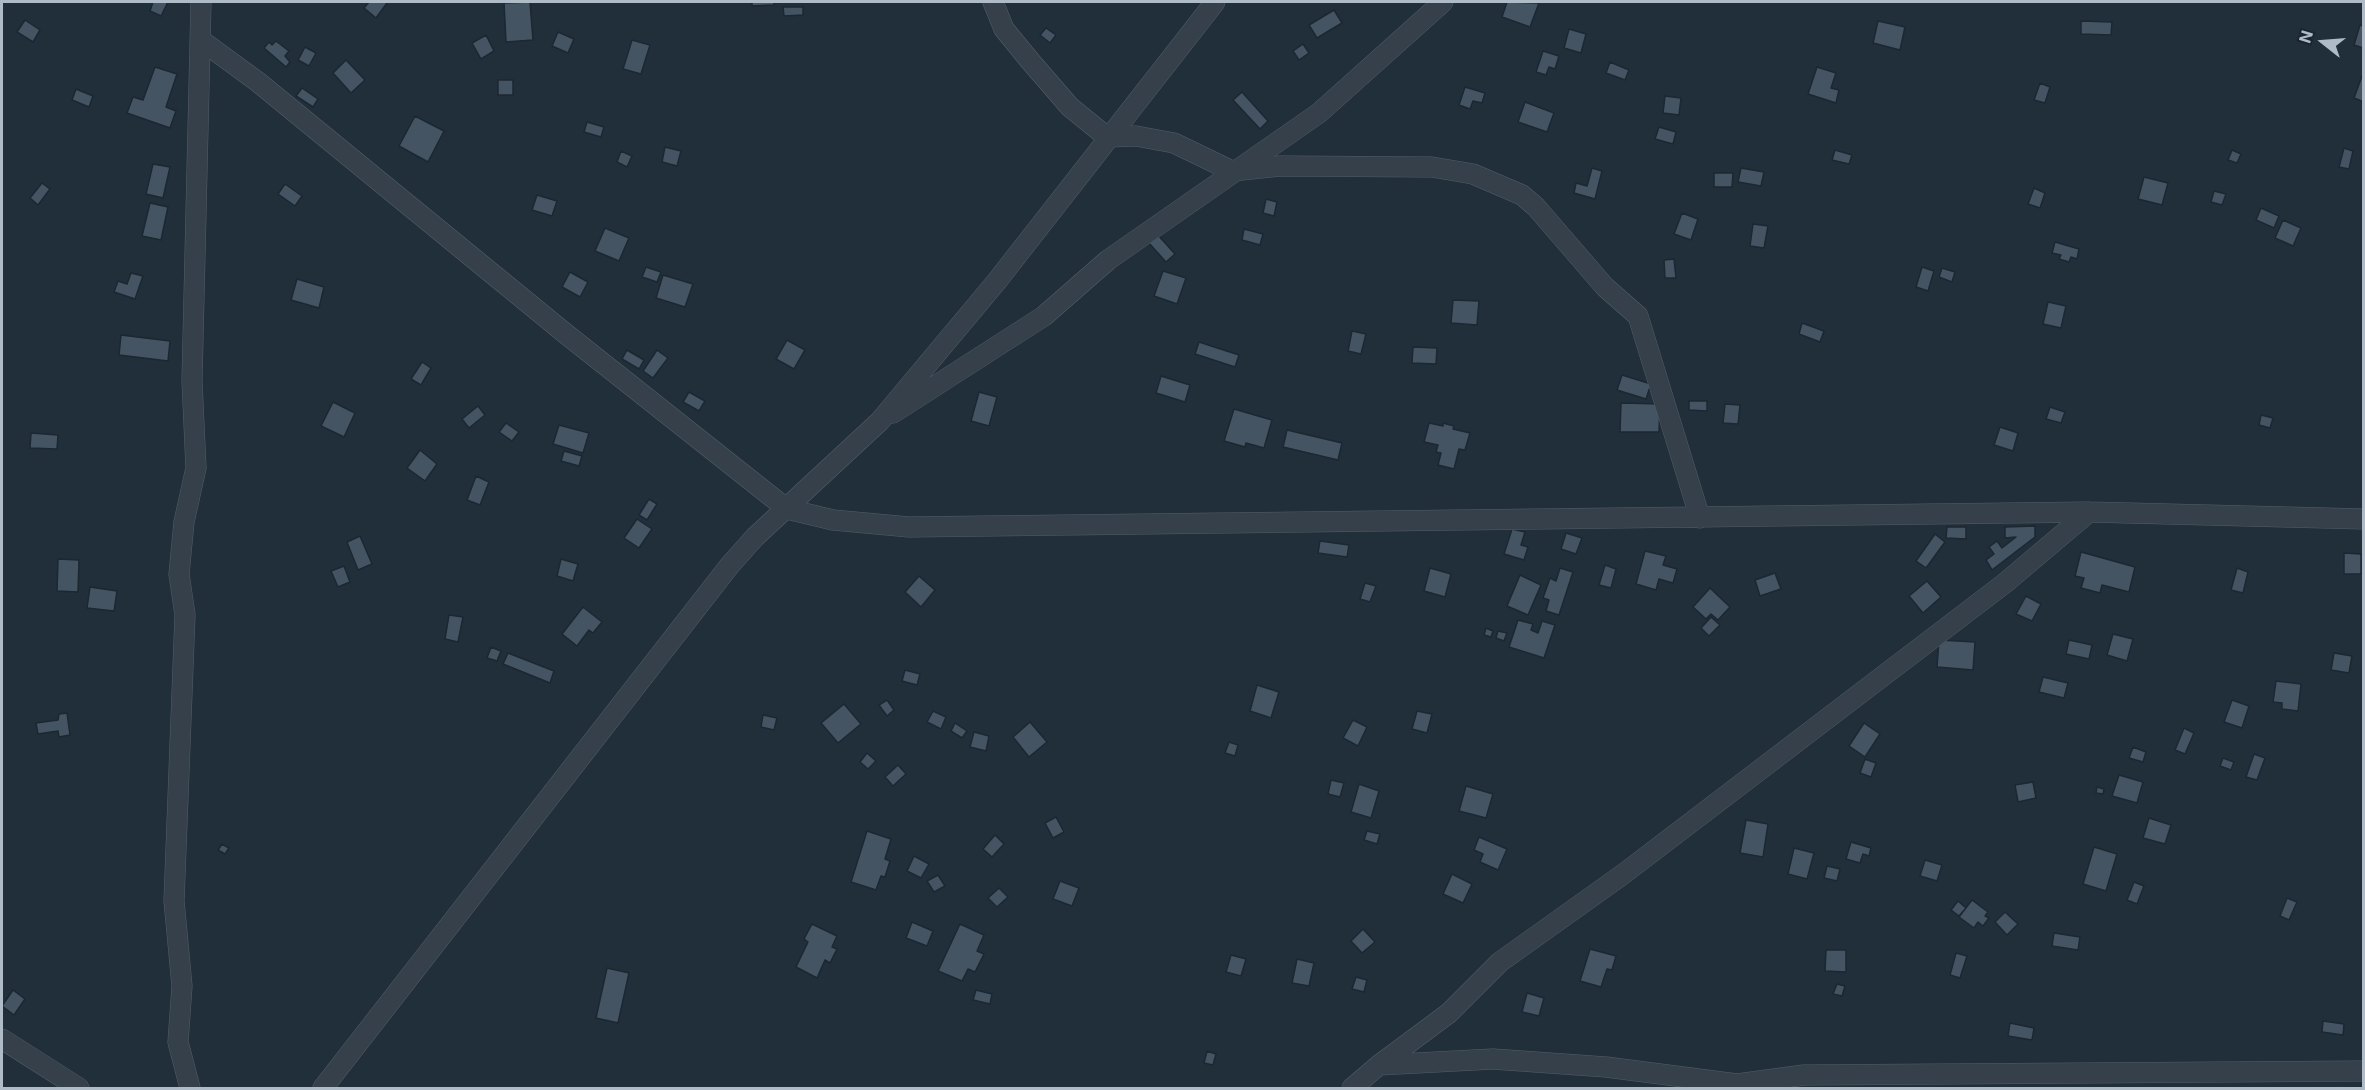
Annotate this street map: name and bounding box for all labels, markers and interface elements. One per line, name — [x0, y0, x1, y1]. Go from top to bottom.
north arrow — [2293, 12, 2353, 72]
text: N — [2294, 28, 2317, 46]

